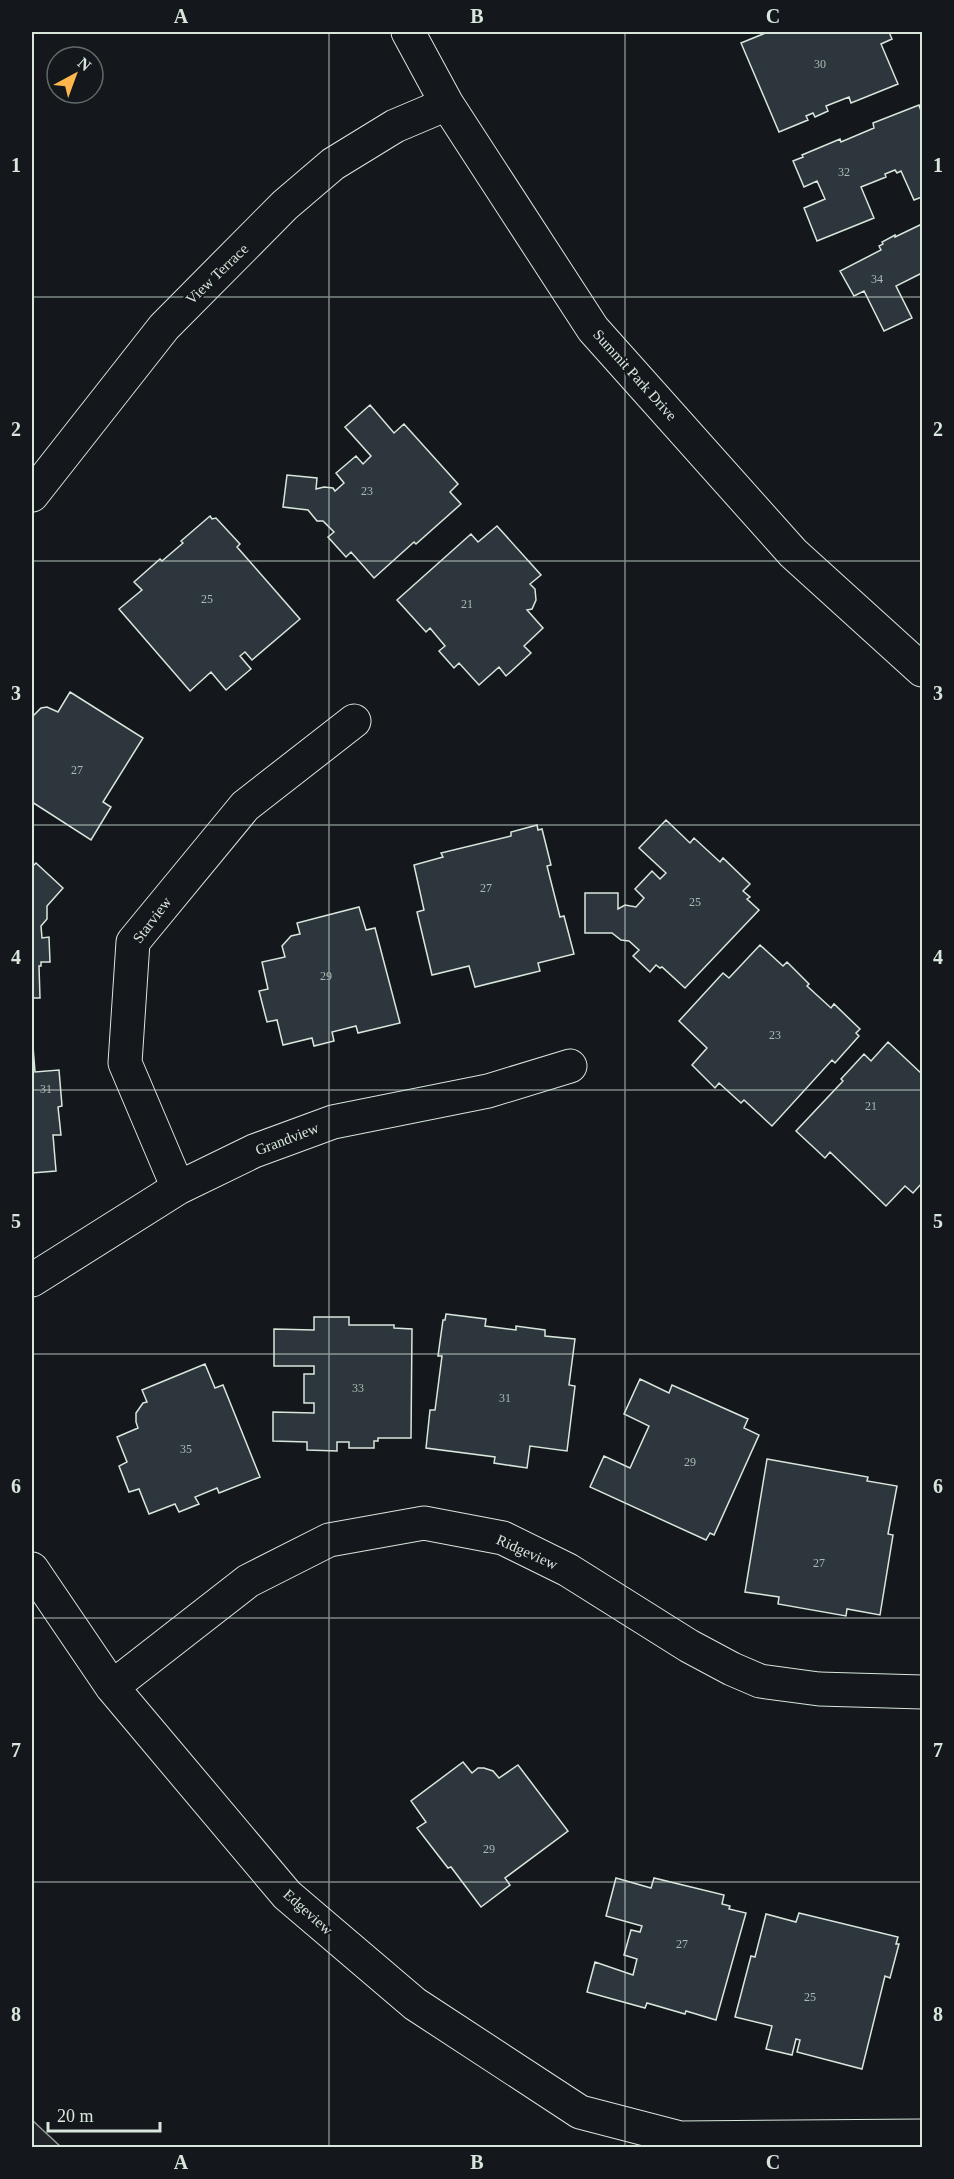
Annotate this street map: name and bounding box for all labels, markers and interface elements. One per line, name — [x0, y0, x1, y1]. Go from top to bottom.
text: A — [174, 5, 189, 27]
text: B — [470, 5, 484, 27]
text: C — [766, 5, 780, 27]
north arrow — [45, 45, 105, 105]
text: N — [75, 54, 95, 75]
house number: 30 — [814, 57, 826, 71]
text: 1 — [11, 154, 21, 176]
text: 1 — [933, 154, 943, 176]
house number: 32 — [838, 165, 850, 179]
street label: View Terrace — [183, 240, 252, 307]
house number: 34 — [871, 272, 883, 286]
street label: Summit Park Drive — [590, 326, 680, 424]
text: 2 — [11, 418, 21, 440]
text: 2 — [933, 418, 943, 440]
house number: 23 — [361, 484, 373, 498]
house number: 25 — [201, 592, 213, 606]
house number: 21 — [461, 597, 473, 611]
text: 3 — [11, 682, 21, 704]
text: 3 — [933, 682, 943, 704]
house number: 27 — [71, 763, 83, 777]
house number: 27 — [480, 881, 492, 895]
street label: Starview — [130, 894, 175, 946]
house number: 25 — [689, 895, 701, 909]
text: 4 — [11, 946, 21, 968]
text: 4 — [933, 946, 943, 968]
house number: 29 — [320, 969, 332, 983]
house number: 23 — [769, 1028, 781, 1042]
house number: 31 — [40, 1082, 52, 1096]
house number: 21 — [865, 1099, 877, 1113]
street label: Grandview — [253, 1120, 321, 1158]
text: 5 — [11, 1210, 21, 1232]
text: 5 — [933, 1210, 943, 1232]
house number: 33 — [352, 1381, 364, 1395]
house number: 31 — [499, 1391, 511, 1405]
house number: 35 — [180, 1442, 192, 1456]
house number: 29 — [684, 1455, 696, 1469]
text: 6 — [11, 1475, 21, 1497]
text: 6 — [933, 1475, 943, 1497]
street label: Ridgeview — [494, 1531, 560, 1573]
house number: 27 — [813, 1556, 825, 1570]
text: 7 — [11, 1739, 21, 1761]
text: 7 — [933, 1739, 943, 1761]
house number: 29 — [483, 1842, 495, 1856]
street label: Edgeview — [280, 1886, 336, 1938]
house number: 27 — [676, 1937, 688, 1951]
house number: 25 — [804, 1990, 816, 2004]
text: 8 — [11, 2003, 21, 2025]
text: 8 — [933, 2003, 943, 2025]
scale bar — [48, 2095, 160, 2133]
text: 20 m — [57, 2106, 94, 2126]
text: A — [174, 2151, 189, 2173]
text: B — [470, 2151, 484, 2173]
text: C — [766, 2151, 780, 2173]

